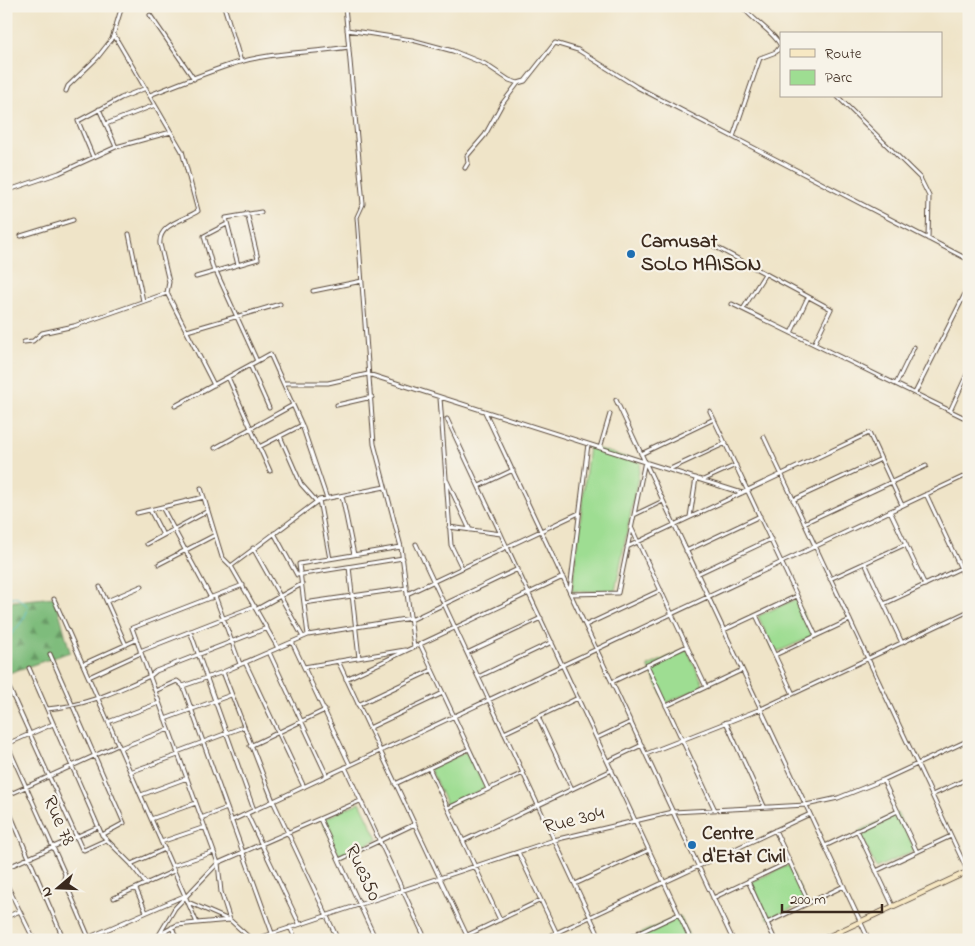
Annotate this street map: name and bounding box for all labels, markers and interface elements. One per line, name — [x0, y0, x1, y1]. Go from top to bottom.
legend — [780, 32, 942, 98]
text: Route — [825, 43, 862, 65]
text: Parc — [825, 67, 853, 89]
place label: Camusat SOLO MAISON — [641, 228, 761, 280]
marker: Camusat SOLO MAISON — [625, 248, 637, 260]
street label: Rue 78 — [34, 791, 82, 851]
street label: Rue 304 — [541, 799, 607, 843]
place label: Centre d'Etat Civil — [702, 820, 786, 872]
marker: Centre d'Etat Civil — [686, 839, 698, 851]
street label: Rue350 — [336, 840, 388, 907]
north arrow — [32, 864, 82, 914]
scale bar — [782, 881, 882, 913]
text: N — [36, 884, 59, 900]
text: 200 m — [790, 889, 826, 911]

